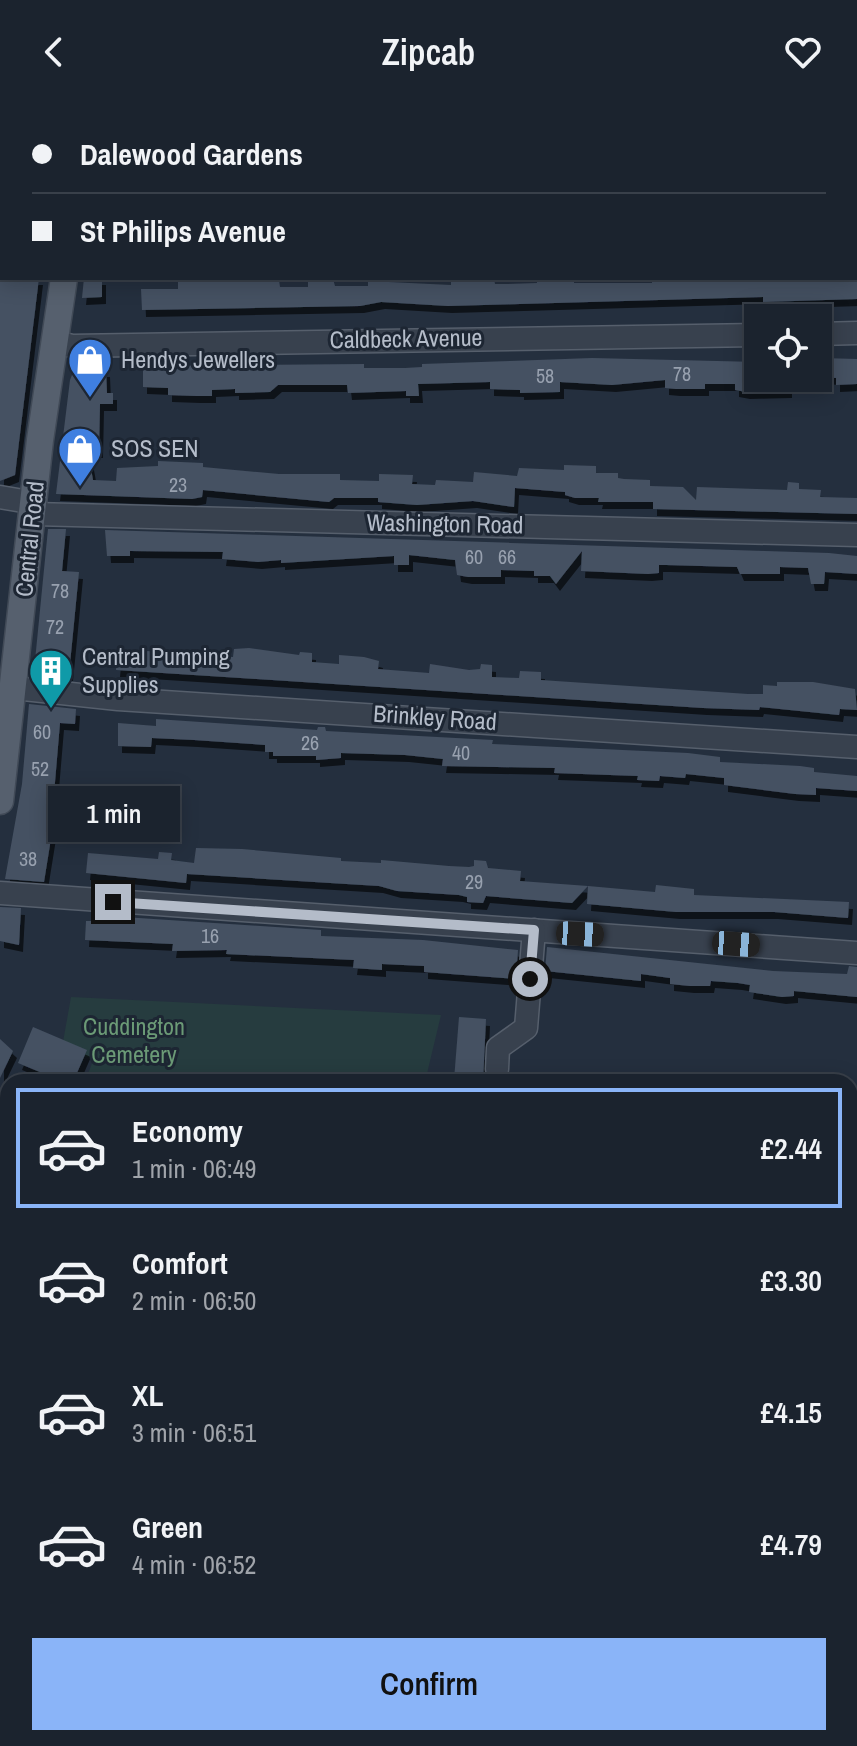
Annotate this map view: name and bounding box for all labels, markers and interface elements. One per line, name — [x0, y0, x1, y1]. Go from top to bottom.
text: Zipcab — [382, 28, 475, 76]
icon: back — [32, 30, 76, 74]
icon: heart — [781, 30, 825, 74]
text: Dalewood Gardens — [80, 134, 303, 174]
text: St Philips Avenue — [80, 211, 286, 251]
map controls — [744, 304, 832, 392]
button: locate — [744, 304, 832, 392]
street label: Caldbeck Avenue — [329, 321, 483, 355]
shop icon: Hendys Jewellers — [66, 336, 114, 399]
place label: Hendys Jewellers — [121, 343, 275, 375]
house number: 78 — [673, 360, 691, 387]
house number: 58 — [536, 362, 554, 389]
shop icon: SOS SEN — [56, 425, 104, 488]
place label: SOS SEN — [111, 432, 199, 464]
house number: 23 — [169, 471, 187, 498]
street label: Central Road — [7, 480, 51, 598]
street label: Washington Road — [366, 506, 524, 540]
house number: 60 — [465, 543, 483, 570]
house number: 66 — [498, 543, 516, 570]
house number: 78 — [51, 577, 69, 604]
house number: 72 — [46, 613, 64, 640]
place label: Central Pumping Supplies — [82, 640, 230, 700]
building icon: Central Pumping Supplies — [27, 647, 75, 710]
street label: Brinkley Road — [372, 697, 498, 737]
house number: 60 — [33, 718, 51, 745]
house number: 26 — [301, 729, 319, 756]
house number: 40 — [452, 739, 470, 766]
house number: 52 — [31, 755, 49, 782]
callout: 1 min — [47, 786, 179, 842]
text: 1 min — [87, 796, 141, 831]
house number: 38 — [19, 845, 37, 872]
house number: 29 — [465, 868, 483, 895]
route end — [95, 884, 131, 920]
car — [555, 921, 605, 947]
house number: 16 — [201, 922, 219, 949]
car — [711, 930, 761, 958]
route start — [512, 961, 548, 997]
park label: Cuddington Cemetery — [83, 1010, 185, 1070]
text: Economy — [132, 1111, 243, 1151]
icon: car — [36, 1112, 108, 1184]
text: £2.44 — [760, 1128, 822, 1168]
text: 1 min · 06:49 — [132, 1151, 256, 1186]
text: Comfort — [132, 1243, 228, 1283]
icon: car — [36, 1244, 108, 1316]
text: £3.30 — [760, 1260, 822, 1300]
text: 2 min · 06:50 — [132, 1283, 256, 1318]
text: XL — [132, 1375, 163, 1415]
icon: car — [36, 1376, 108, 1448]
text: £4.15 — [760, 1392, 822, 1432]
text: 3 min · 06:51 — [132, 1415, 256, 1450]
text: Green — [132, 1507, 203, 1547]
icon: car — [36, 1508, 108, 1580]
text: £4.79 — [760, 1524, 822, 1564]
text: 4 min · 06:52 — [132, 1547, 256, 1582]
button: Confirm — [32, 1638, 826, 1730]

